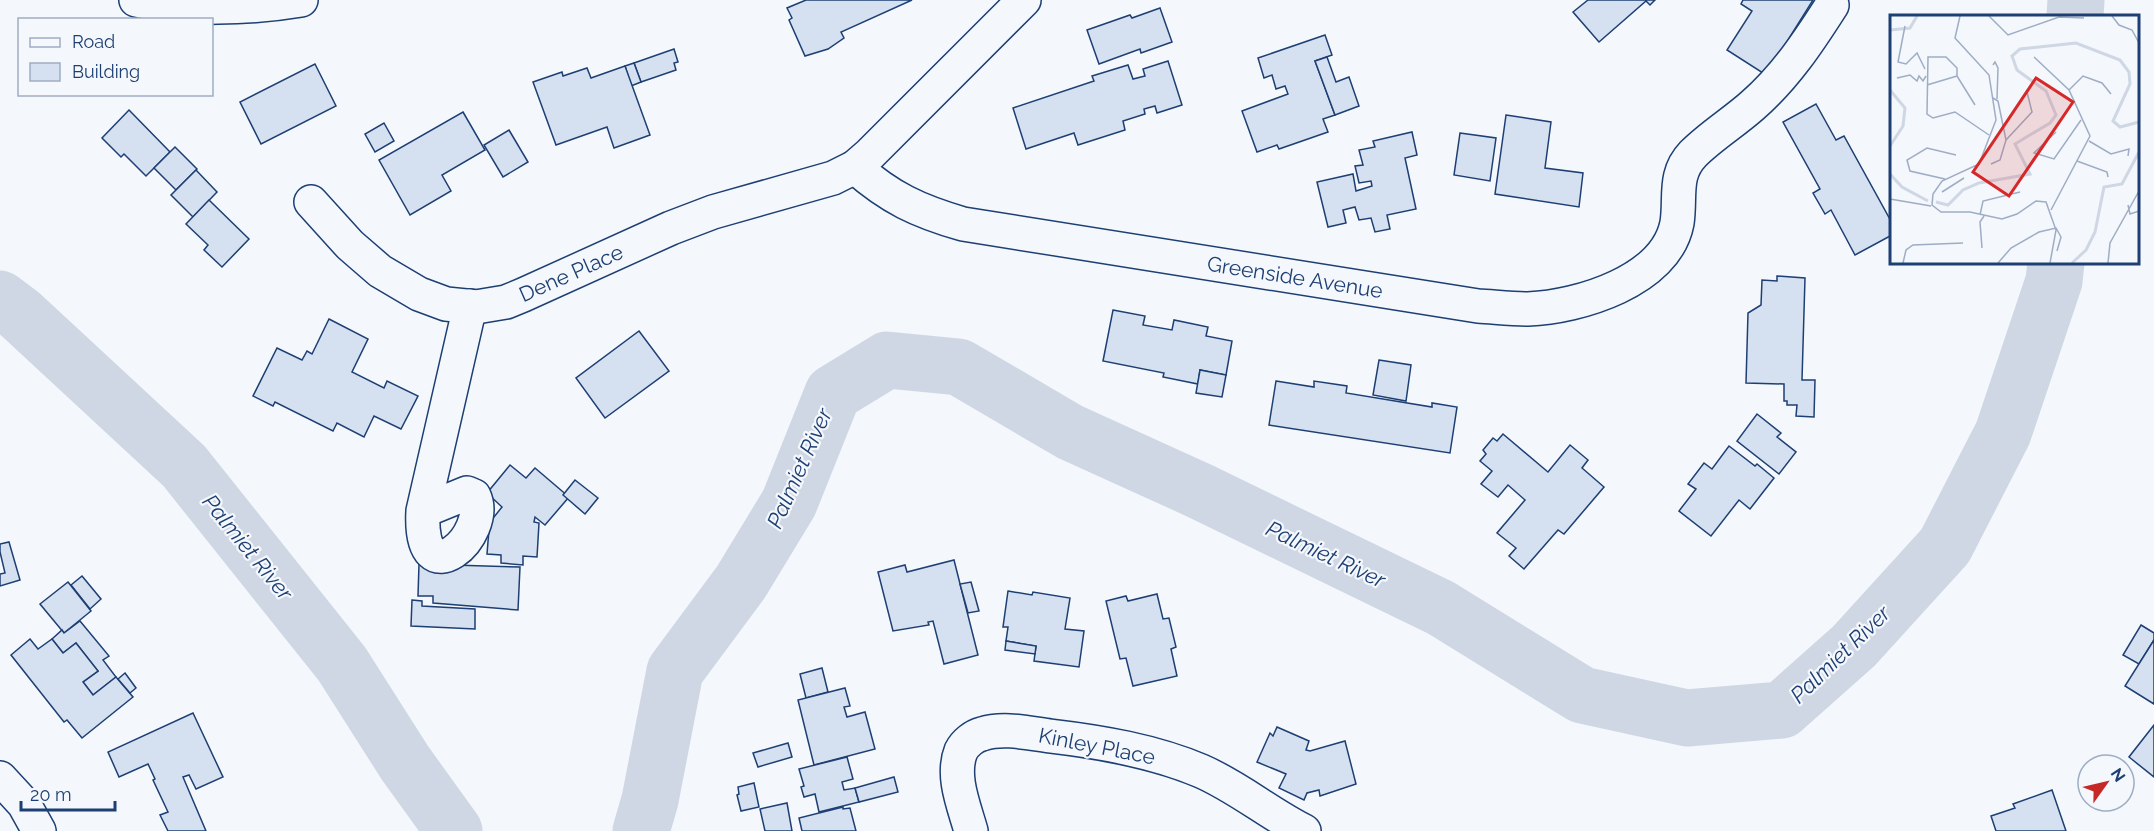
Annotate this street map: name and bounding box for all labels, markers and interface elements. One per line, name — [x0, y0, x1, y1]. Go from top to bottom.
inset map — [1890, 15, 2139, 264]
legend — [18, 18, 213, 96]
text: Road — [72, 31, 115, 52]
text: Building — [72, 61, 140, 82]
street label: Dene Place — [515, 239, 627, 307]
street label: Greenside Avenue — [1205, 251, 1385, 303]
water label: Palmiet River — [761, 403, 838, 532]
water label: Palmiet River — [197, 489, 299, 606]
water label: Palmiet River — [1262, 515, 1391, 594]
water label: Palmiet River — [1785, 599, 1896, 708]
street label: Kinley Place — [1037, 722, 1157, 770]
north arrow — [2076, 753, 2136, 813]
text: N — [2107, 765, 2129, 785]
scale bar — [21, 774, 116, 812]
text: 20 m — [30, 784, 72, 805]

